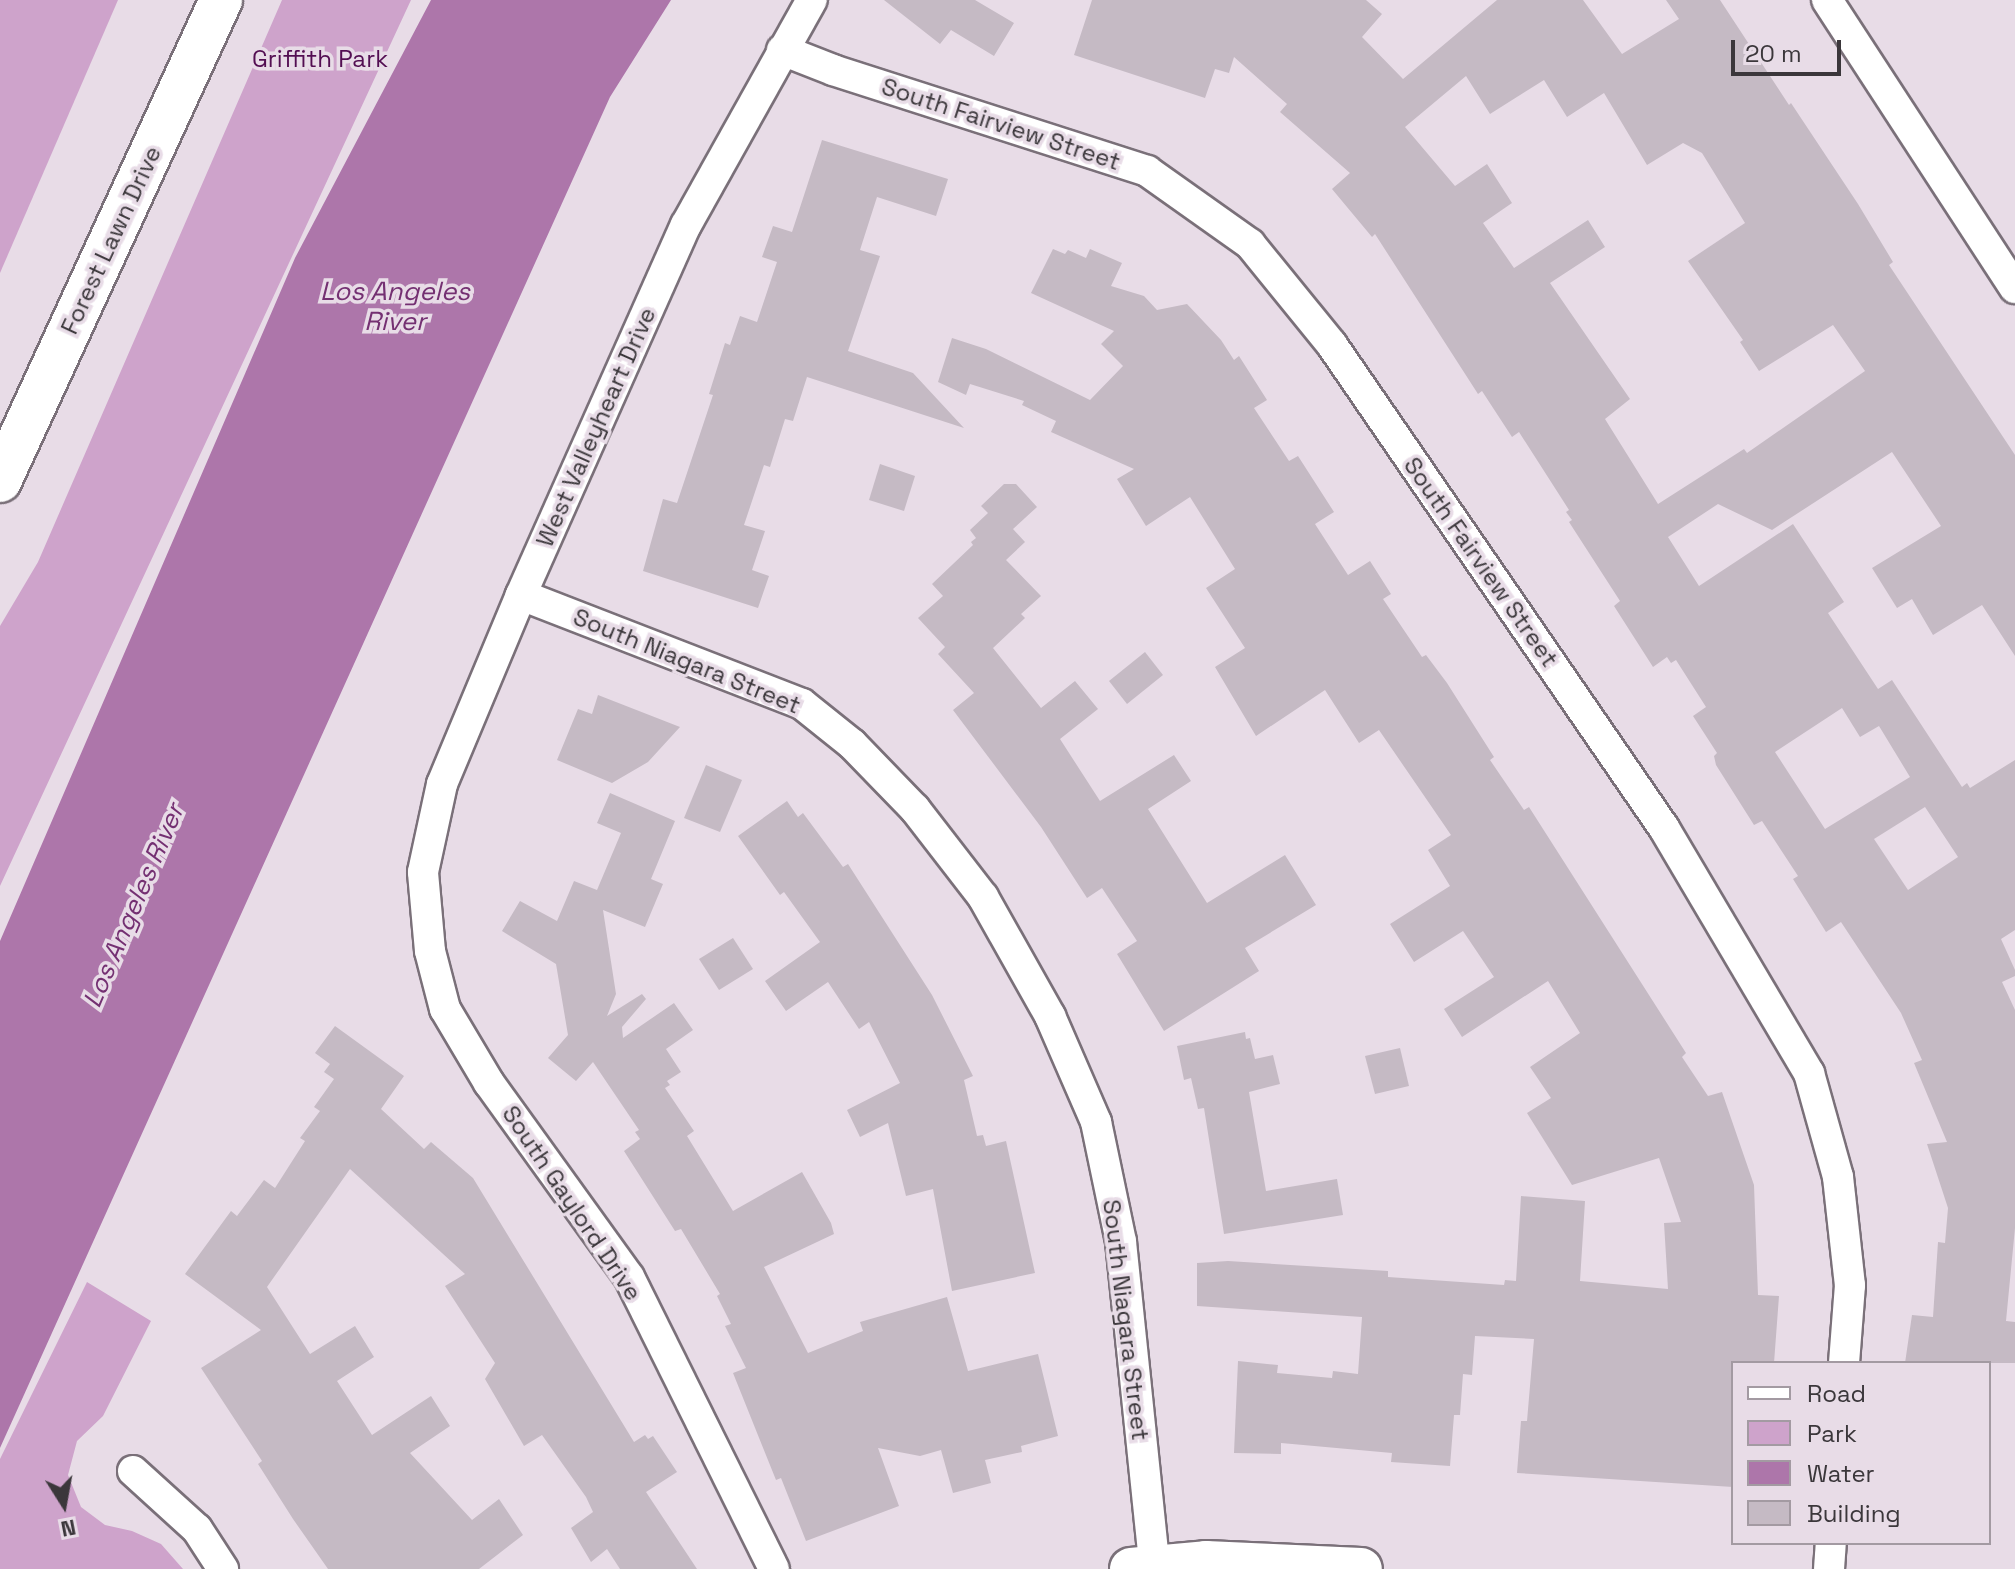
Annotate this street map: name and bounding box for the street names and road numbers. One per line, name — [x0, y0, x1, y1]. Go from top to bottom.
street label: South Fairview Street — [878, 72, 1124, 176]
street label: Forest Lawn Drive — [55, 141, 167, 339]
street label: West Valleyheart Drive — [530, 303, 662, 551]
street label: South Fairview Street — [1398, 452, 1564, 672]
street label: South Niagara Street — [569, 602, 805, 720]
street label: South Gaylord Drive — [496, 1100, 648, 1306]
street label: South Niagara Street — [1097, 1198, 1155, 1442]

